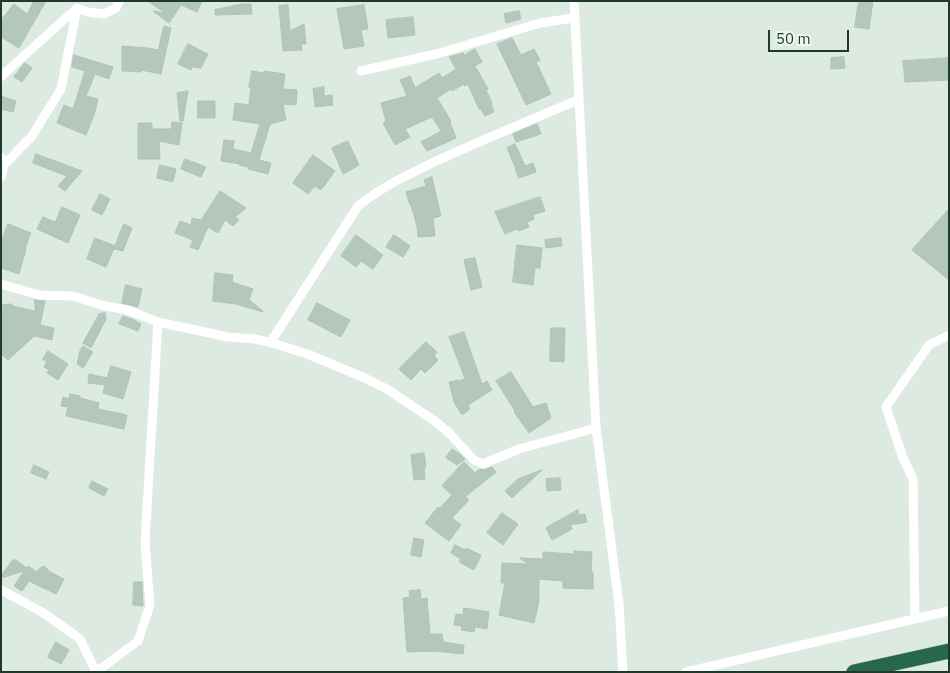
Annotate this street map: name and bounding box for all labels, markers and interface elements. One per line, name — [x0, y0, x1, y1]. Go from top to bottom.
scale bar — [770, 20, 851, 52]
text: 50 m — [776, 29, 811, 48]

